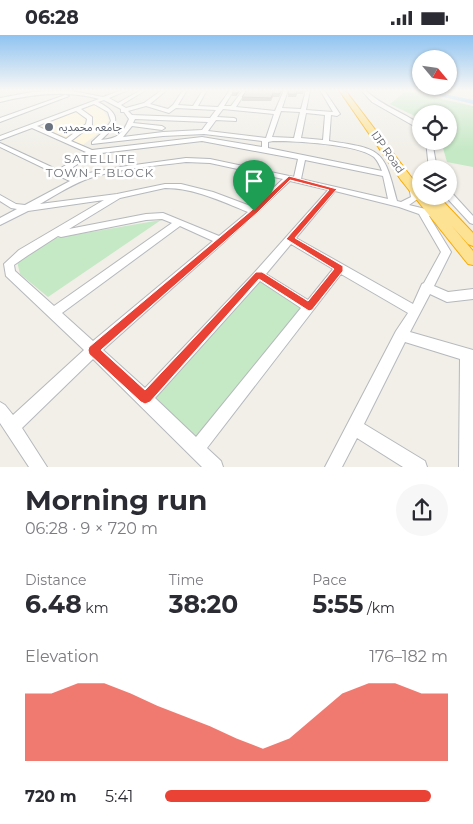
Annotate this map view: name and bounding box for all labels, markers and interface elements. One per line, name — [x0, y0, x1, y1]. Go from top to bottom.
text: 06:28 — [25, 6, 79, 29]
north arrow — [412, 50, 458, 95]
map controls — [412, 50, 457, 205]
button: locate — [412, 105, 457, 150]
place label: جامعہ محمدیہ — [59, 120, 122, 134]
marker: جامعہ محمدیہ — [43, 121, 55, 133]
street label: IJP Road — [368, 128, 408, 176]
district label: SATELLITE TOWN F BLOCK — [46, 151, 154, 180]
pin — [233, 160, 275, 211]
button: layers — [412, 160, 457, 205]
icon: arrive — [240, 167, 268, 195]
text: Morning run — [25, 483, 207, 517]
button: share — [396, 484, 448, 536]
text: 06:28 · 9 × 720 m — [25, 519, 158, 538]
text: Distance — [25, 571, 87, 589]
text: Time — [169, 571, 204, 589]
text: Pace — [312, 571, 347, 589]
text: 6.48 — [25, 589, 82, 619]
text: 38:20 — [169, 589, 238, 619]
text: 5:55 — [312, 589, 363, 619]
text: km — [82, 599, 109, 617]
text: /km — [363, 599, 395, 617]
text: Elevation — [25, 647, 99, 666]
text: 176–182 m — [369, 647, 448, 666]
text: 720 m — [25, 787, 77, 806]
text: 5:41 — [105, 787, 133, 806]

